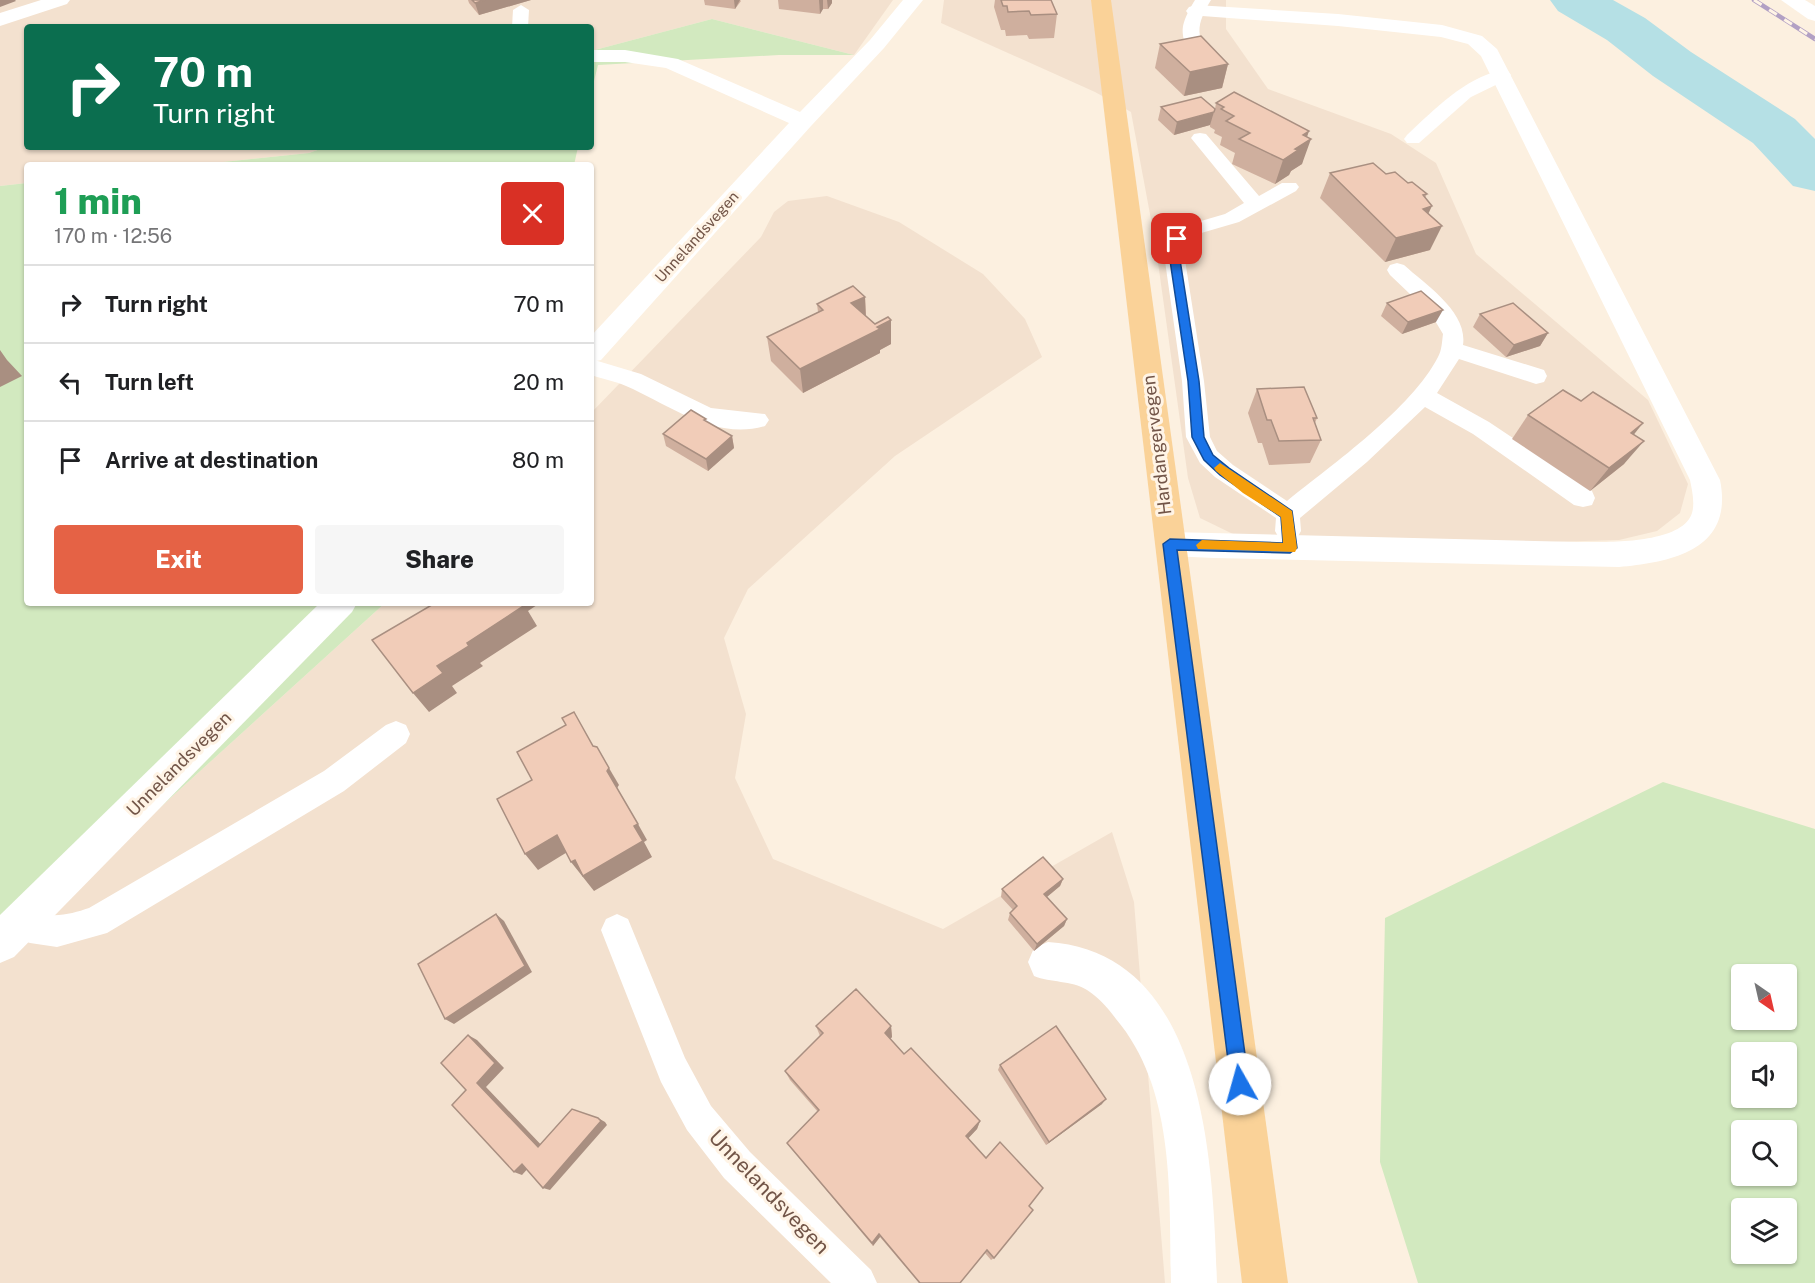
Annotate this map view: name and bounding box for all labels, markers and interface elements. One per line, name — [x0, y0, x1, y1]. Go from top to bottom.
text: 70 m — [153, 47, 253, 96]
icon: right — [54, 48, 132, 126]
text: Turn right — [153, 97, 276, 129]
text: 1 min — [54, 180, 142, 222]
button: close — [501, 182, 564, 245]
street label: Unnelandsvegen — [651, 188, 742, 286]
pin — [1151, 213, 1202, 264]
icon: arrive — [1160, 222, 1193, 255]
text: 170 m · 12:56 — [54, 224, 172, 248]
icon: right — [54, 288, 87, 321]
text: Turn right — [105, 291, 208, 317]
text: 70 m — [513, 291, 564, 317]
icon: left — [54, 366, 87, 399]
text: Turn left — [105, 369, 194, 395]
text: 20 m — [513, 369, 564, 395]
street label: Hardangervegen — [1138, 374, 1175, 516]
icon: arrive — [54, 444, 87, 477]
text: Arrive at destination — [105, 447, 318, 473]
text: 80 m — [512, 447, 564, 473]
button: Exit — [54, 525, 303, 594]
button: Share — [315, 525, 564, 594]
street label: Unnelandsvegen — [122, 707, 235, 820]
north arrow — [1731, 964, 1797, 1030]
map controls — [1731, 964, 1797, 1264]
button: sound — [1731, 1042, 1797, 1108]
position arrow — [1208, 1052, 1272, 1116]
button: search — [1731, 1120, 1797, 1186]
street label: Unnelandsvegen — [704, 1124, 835, 1259]
button: layers — [1731, 1198, 1797, 1264]

